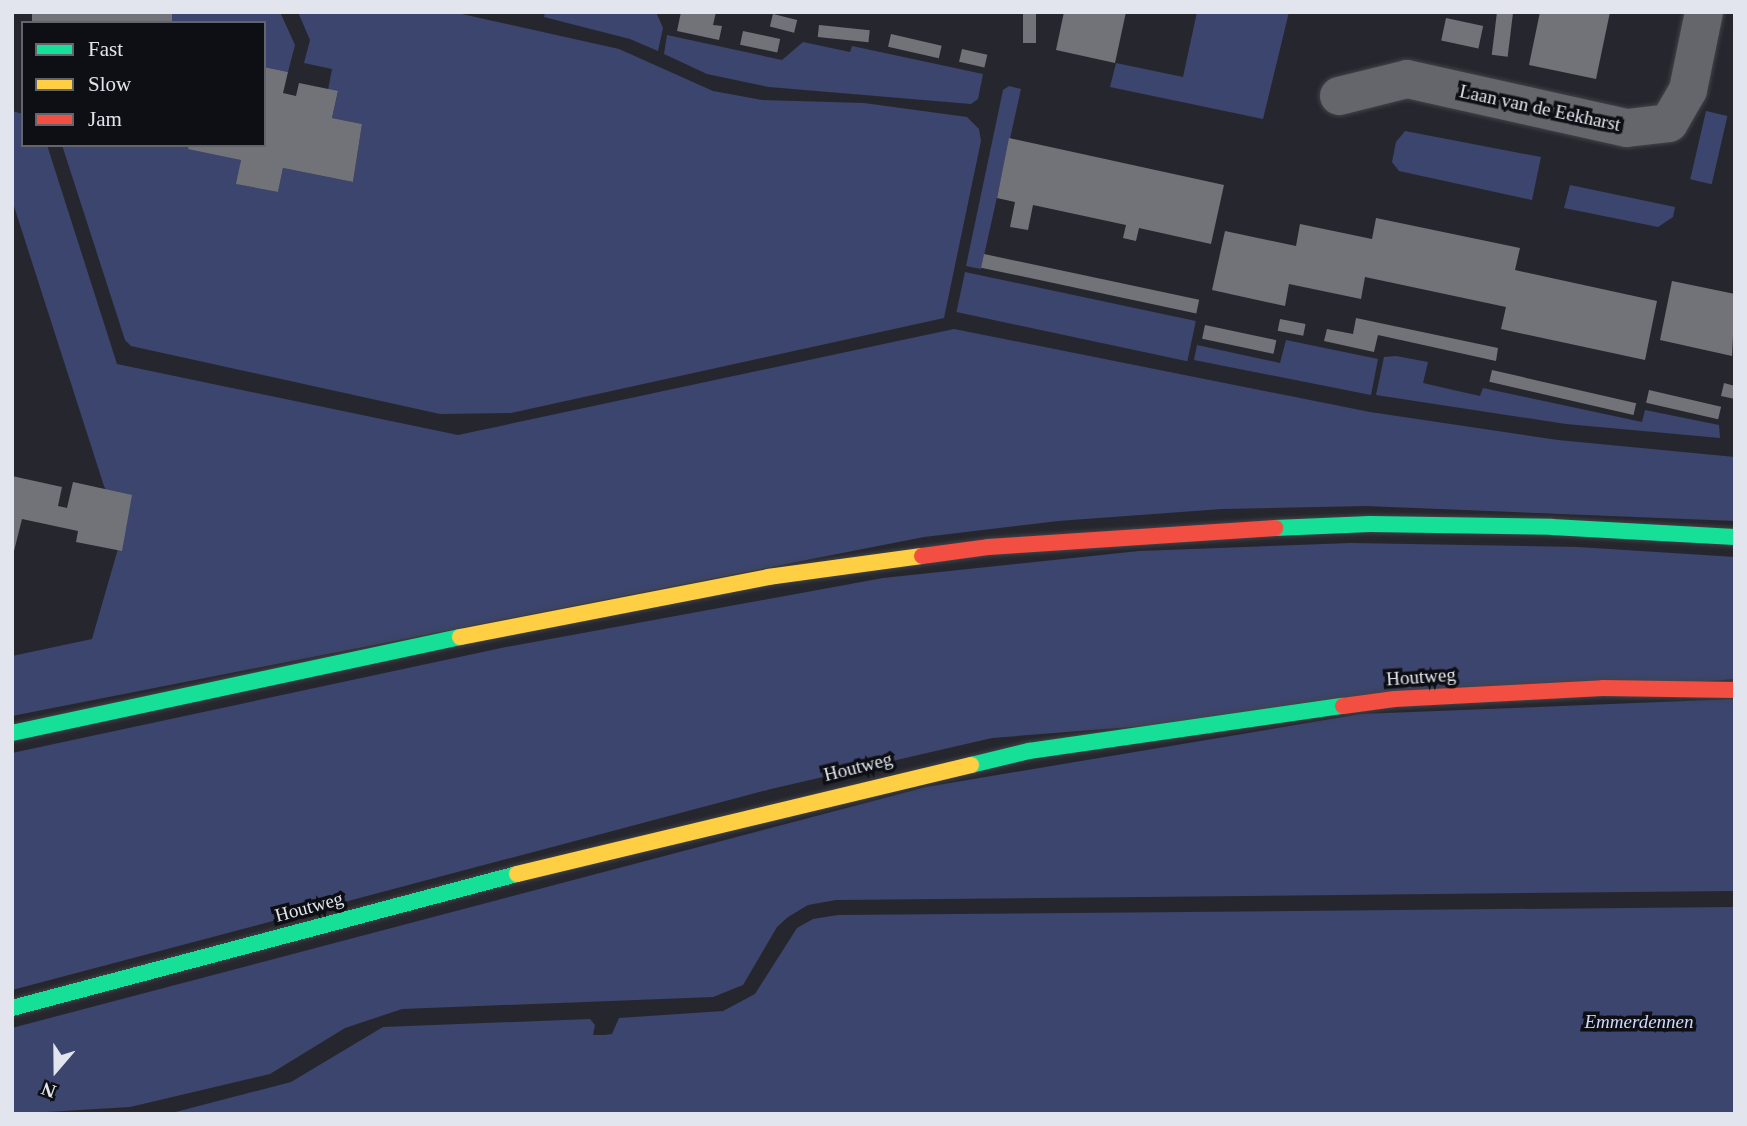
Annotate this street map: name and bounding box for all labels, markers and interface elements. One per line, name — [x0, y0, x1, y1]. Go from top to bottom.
legend — [21, 21, 266, 147]
text: Fast — [88, 37, 123, 61]
text: Slow — [88, 72, 131, 96]
street label: Laan van de Eekharst — [1457, 80, 1623, 136]
text: Jam — [88, 107, 122, 131]
street label: Houtweg — [1385, 663, 1457, 691]
street label: Houtweg — [821, 748, 895, 786]
street label: Houtweg — [272, 887, 346, 927]
park label: Emmerdennen — [1584, 1011, 1694, 1033]
north arrow — [21, 1035, 91, 1105]
text: N — [39, 1078, 59, 1102]

